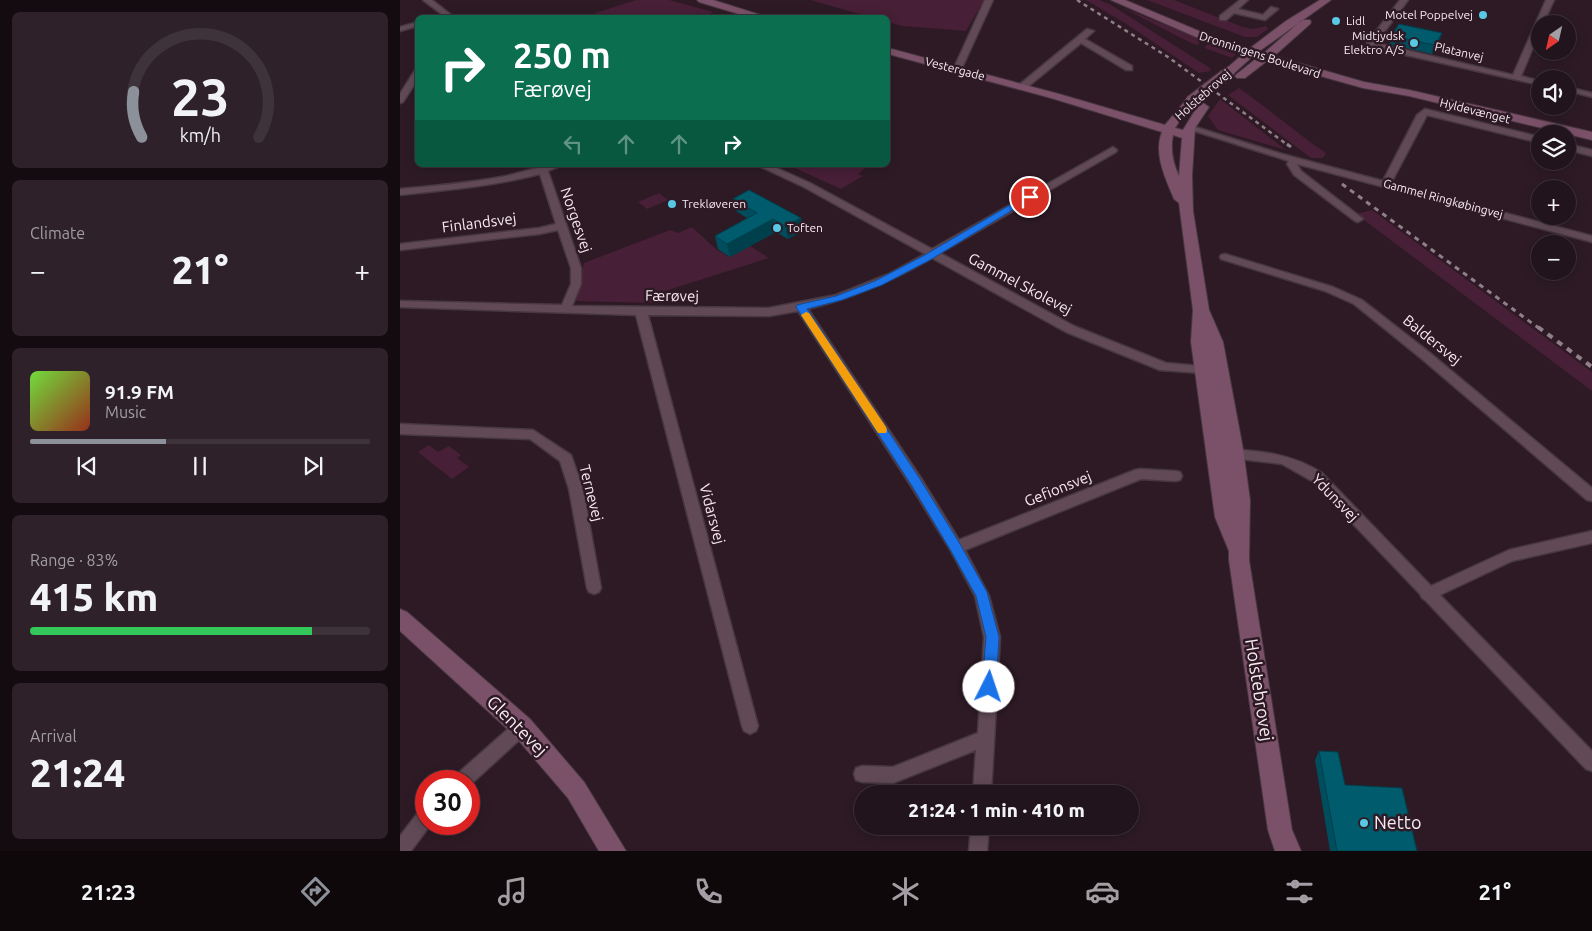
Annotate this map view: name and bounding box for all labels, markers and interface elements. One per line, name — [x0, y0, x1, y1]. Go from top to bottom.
place label: Motel Poppelvej — [1385, 8, 1473, 21]
marker: Motel Poppelvej — [1477, 9, 1489, 21]
place label: Lidl — [1346, 14, 1365, 27]
marker: Lidl — [1330, 15, 1342, 27]
north arrow — [1531, 15, 1576, 60]
map controls — [1531, 15, 1576, 280]
street label: Dronningens Boulevard — [1198, 29, 1322, 80]
place label: Midtjydsk Elektro A/S — [1344, 29, 1404, 56]
icon: right — [430, 35, 495, 100]
text: 250 m — [513, 35, 611, 75]
marker: Midtjydsk Elektro A/S — [1408, 37, 1420, 49]
street label: Platanvej — [1433, 40, 1485, 63]
street label: Vestergade — [924, 54, 987, 83]
street label: Holstebrovej — [1172, 67, 1233, 122]
text: 23 — [171, 68, 229, 126]
button: sound — [1531, 70, 1576, 115]
text: Færøvej — [513, 76, 592, 101]
street label: Hyldevænget — [1439, 95, 1512, 126]
text: km/h — [179, 125, 221, 145]
button: layers — [1531, 125, 1576, 170]
icon: left — [559, 130, 587, 158]
icon: ahead — [612, 130, 640, 158]
icon: ahead — [665, 130, 693, 158]
icon: right — [718, 130, 746, 158]
pin — [1009, 176, 1051, 218]
street label: Gammel Ringkøbingvej — [1382, 176, 1504, 221]
button: + — [1531, 180, 1576, 225]
icon: arrive — [1016, 183, 1044, 211]
street label: Norgesvej — [557, 185, 596, 255]
place label: Trekløveren — [682, 197, 746, 210]
marker: Trekløveren — [666, 198, 678, 210]
street label: Finlandsvej — [441, 210, 517, 236]
place label: Toften — [787, 221, 823, 234]
marker: Toften — [771, 222, 783, 234]
text: Climate — [30, 224, 85, 242]
button: − — [1531, 235, 1576, 280]
text: 21° — [172, 249, 228, 291]
street label: Gammel Skolevej — [966, 249, 1075, 318]
text: − — [30, 255, 46, 286]
text: + — [354, 255, 370, 286]
street label: Færøvej — [645, 287, 699, 304]
street label: Baldersvej — [1400, 311, 1465, 368]
text: 91.9 FM — [105, 381, 174, 403]
text: Music — [105, 403, 146, 421]
icon: previous — [73, 452, 101, 480]
icon: pause — [186, 452, 214, 480]
icon: next — [299, 452, 327, 480]
street label: Ternevej — [576, 463, 607, 523]
street label: Gefionsvej — [1022, 467, 1094, 510]
street label: Ydunsvej — [1309, 470, 1362, 525]
street label: Vidarsvej — [696, 482, 729, 546]
text: Range · 83% — [30, 551, 118, 569]
text: 415 km — [30, 576, 158, 618]
street label: Holstebrovej — [1242, 637, 1278, 743]
position arrow — [962, 660, 1014, 712]
street label: Glentevej — [483, 691, 552, 760]
text: Arrival — [30, 727, 77, 745]
text: 21:24 — [30, 752, 125, 794]
speed limit sign: 30 — [415, 770, 480, 835]
text: 21:24 · 1 min · 410 m — [908, 799, 1085, 821]
place label: Netto — [1374, 812, 1421, 832]
marker: Netto — [1358, 817, 1370, 829]
icon: directions — [298, 874, 333, 909]
icon: music — [495, 874, 530, 909]
icon: phone — [691, 874, 726, 909]
icon: climate — [888, 874, 923, 909]
icon: car — [1085, 874, 1120, 909]
icon: filters — [1282, 874, 1317, 909]
text: 21:23 — [81, 879, 136, 904]
text: 21° — [1478, 879, 1511, 904]

